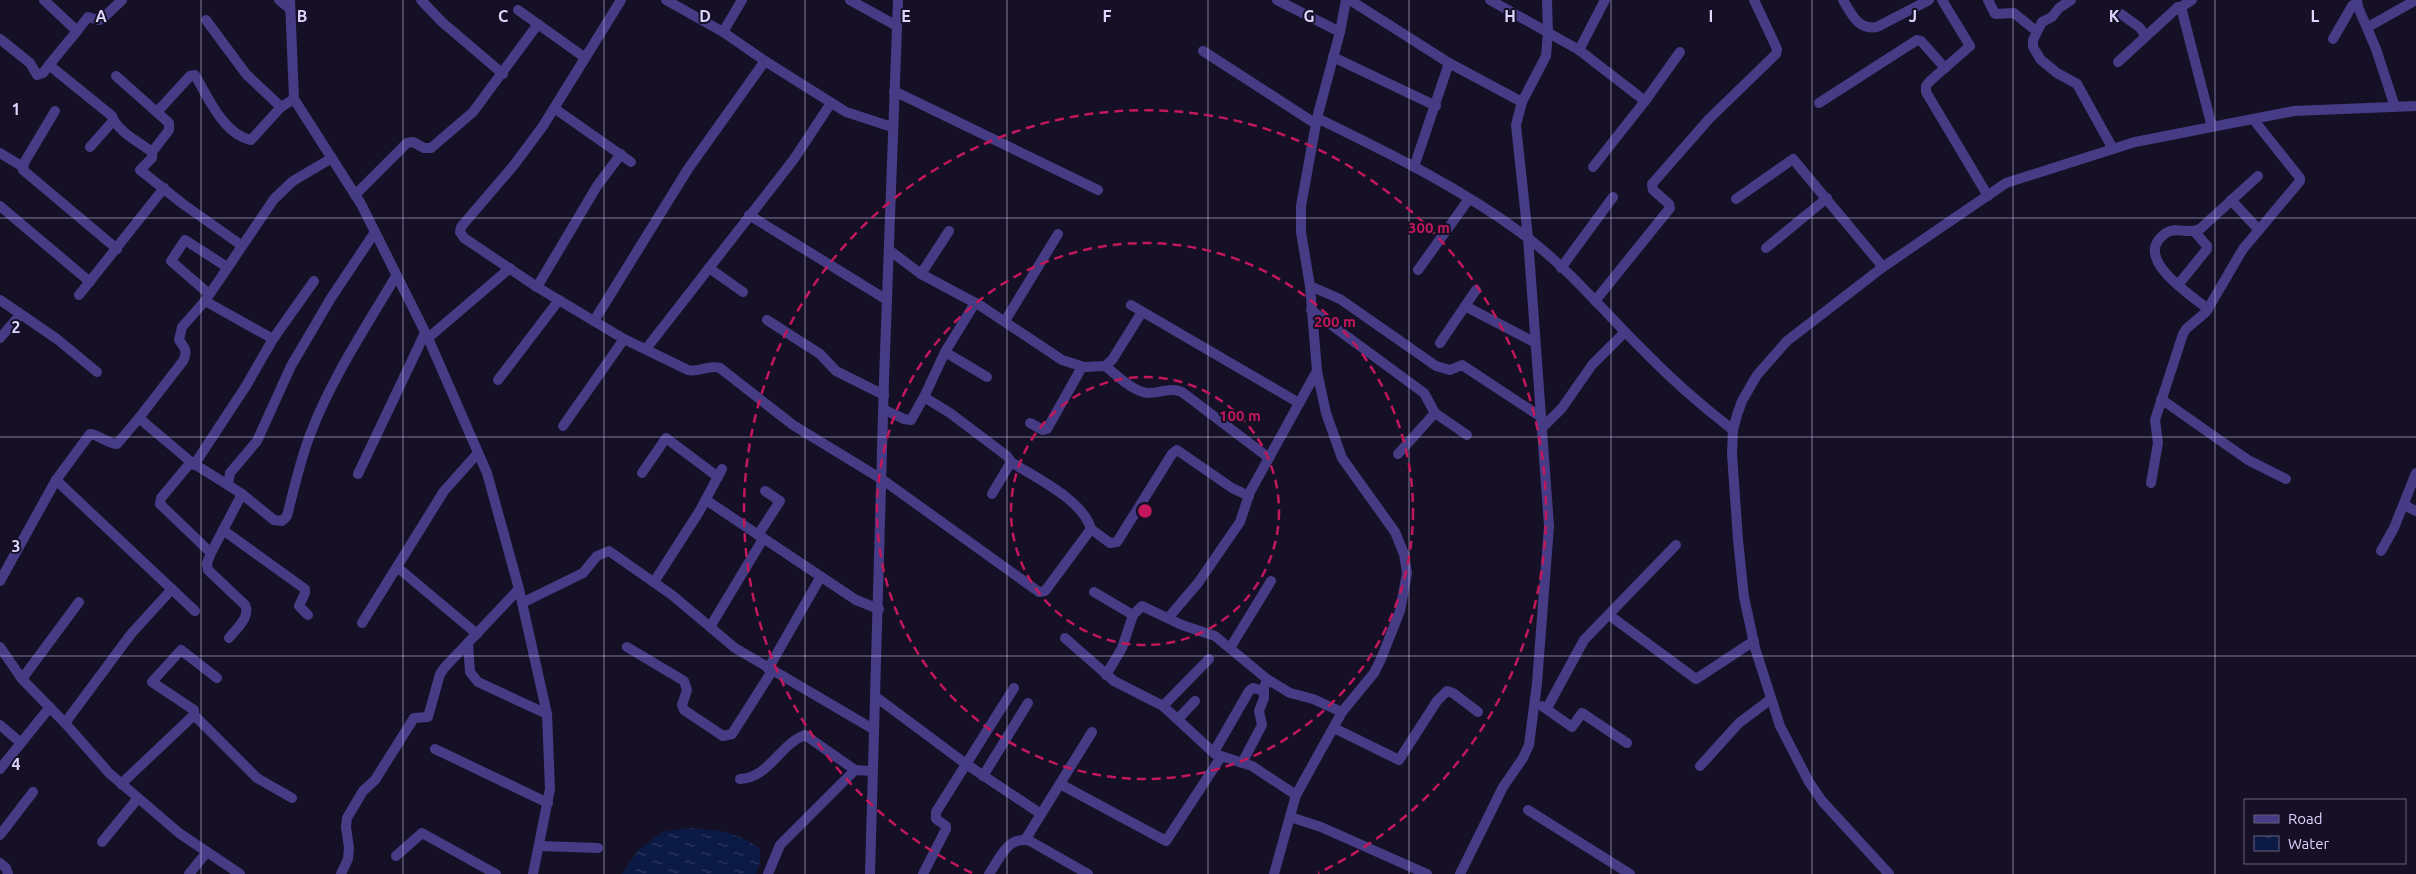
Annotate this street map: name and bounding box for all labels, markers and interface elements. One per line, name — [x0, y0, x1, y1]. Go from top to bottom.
text: A — [95, 7, 107, 25]
text: B — [297, 7, 307, 25]
text: C — [498, 7, 508, 25]
text: D — [699, 7, 711, 25]
text: E — [901, 7, 911, 25]
text: F — [1103, 7, 1112, 25]
text: G — [1303, 7, 1315, 25]
text: H — [1504, 7, 1516, 25]
text: I — [1709, 7, 1713, 25]
text: J — [1909, 7, 1917, 25]
text: K — [2109, 7, 2120, 25]
text: L — [2311, 7, 2320, 25]
text: 1 — [11, 100, 21, 118]
text: 300 m — [1408, 219, 1450, 236]
text: 200 m — [1314, 313, 1356, 330]
text: 2 — [11, 318, 21, 336]
text: 100 m — [1219, 407, 1261, 424]
centre of rings — [1136, 502, 1154, 520]
text: 3 — [11, 537, 21, 555]
text: 4 — [11, 755, 21, 773]
legend — [2244, 799, 2406, 864]
text: Road — [2288, 810, 2323, 827]
text: Water — [2288, 835, 2329, 852]

